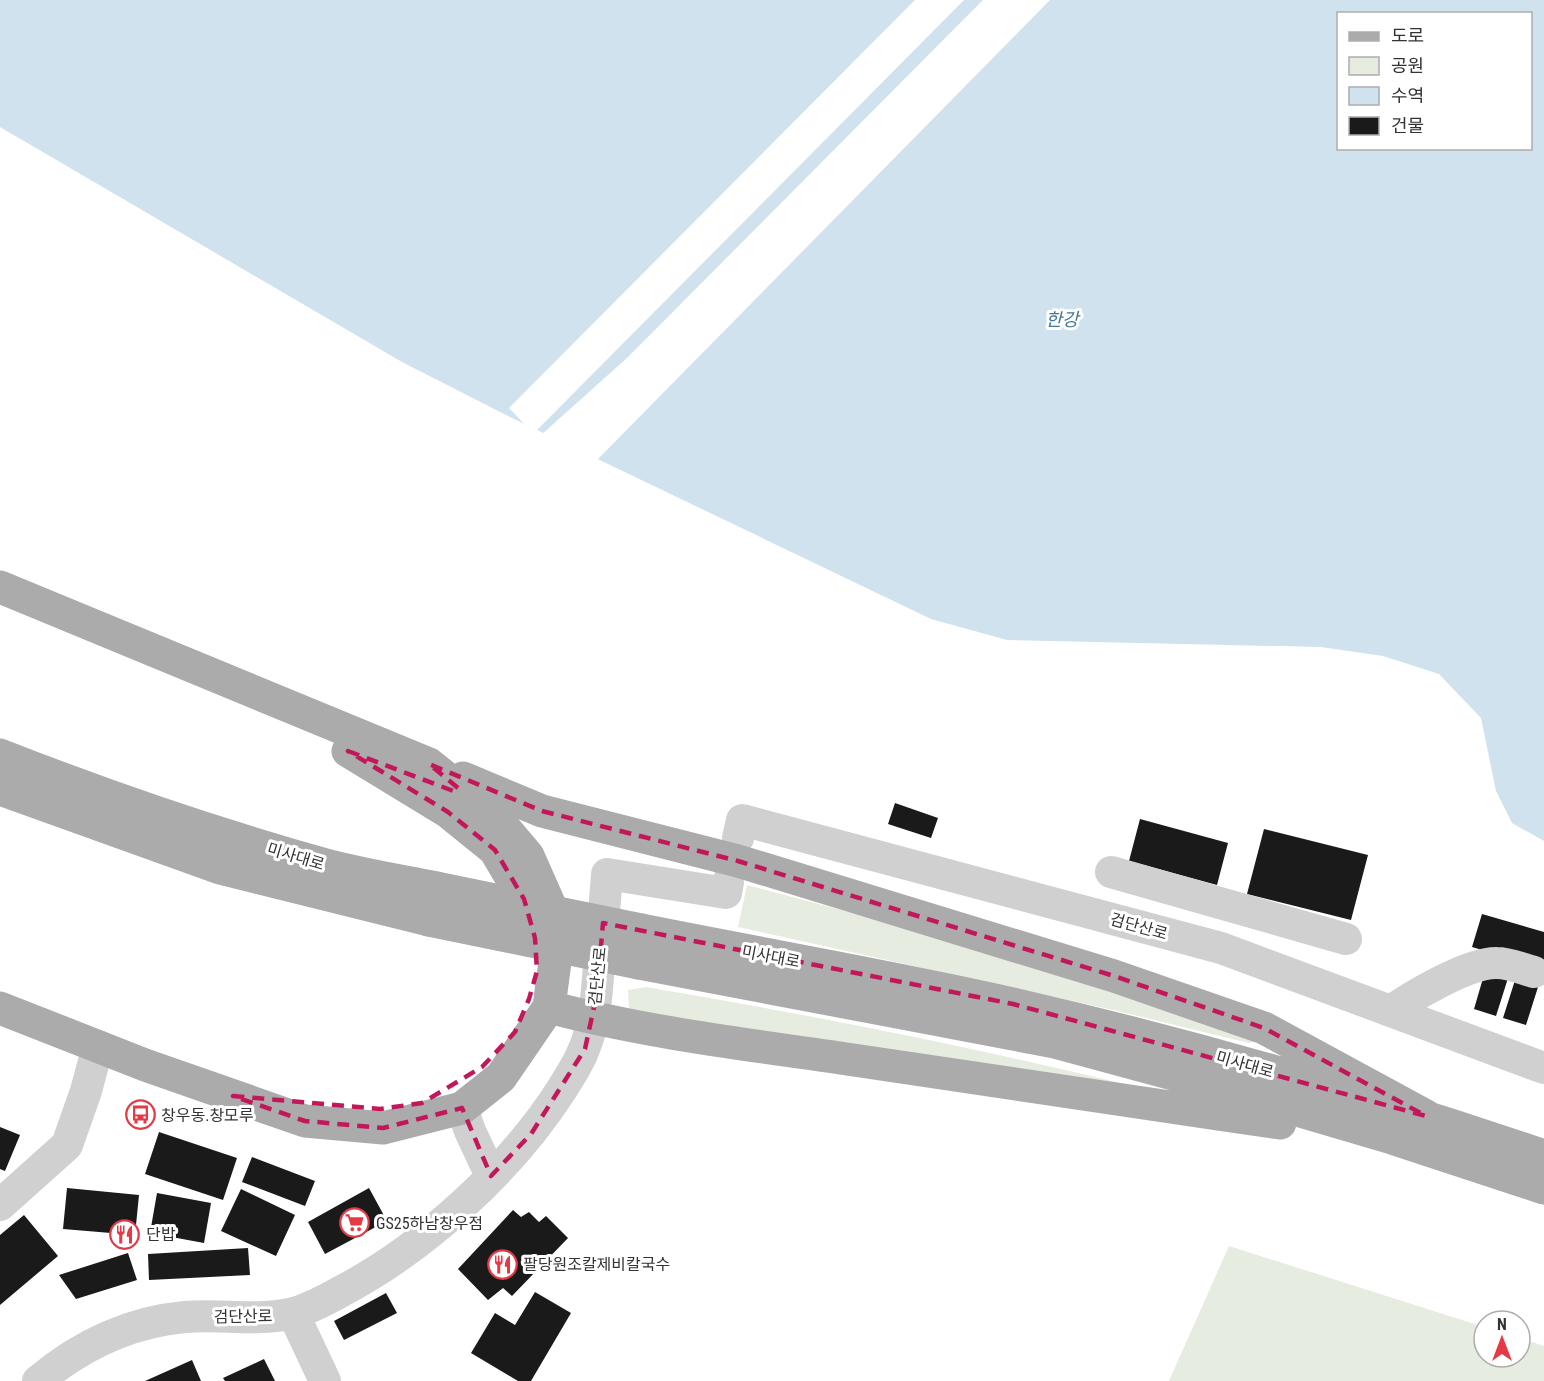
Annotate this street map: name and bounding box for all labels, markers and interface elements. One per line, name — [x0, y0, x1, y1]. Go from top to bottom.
legend — [1337, 12, 1532, 150]
text: 도로 — [1391, 25, 1424, 46]
text: 공원 — [1391, 55, 1424, 76]
text: 수역 — [1391, 85, 1424, 106]
text: 건물 — [1391, 115, 1424, 136]
water label: 한강 — [1045, 309, 1081, 330]
street label: 미사대로 — [265, 839, 327, 874]
street label: 검단산로 — [1108, 909, 1170, 944]
street label: 미사대로 — [740, 942, 802, 971]
street label: 검단산로 — [585, 946, 610, 1006]
street label: 미사대로 — [1214, 1047, 1276, 1082]
bus stop icon: 창우동.창모루 — [124, 1099, 156, 1131]
place label: 창우동.창모루 — [161, 1106, 254, 1125]
supermarket icon: GS25하남창우점 — [339, 1207, 371, 1239]
place label: GS25하남창우점 — [376, 1214, 483, 1233]
restaurant icon: 단밥 — [109, 1218, 141, 1250]
place label: 단밥 — [146, 1225, 176, 1244]
restaurant icon: 팔당원조칼제비칼국수 — [486, 1248, 518, 1280]
place label: 팔당원조칼제비칼국수 — [523, 1255, 670, 1274]
street label: 검단산로 — [213, 1306, 273, 1327]
north arrow — [1472, 1309, 1532, 1369]
text: N — [1497, 1315, 1507, 1334]

